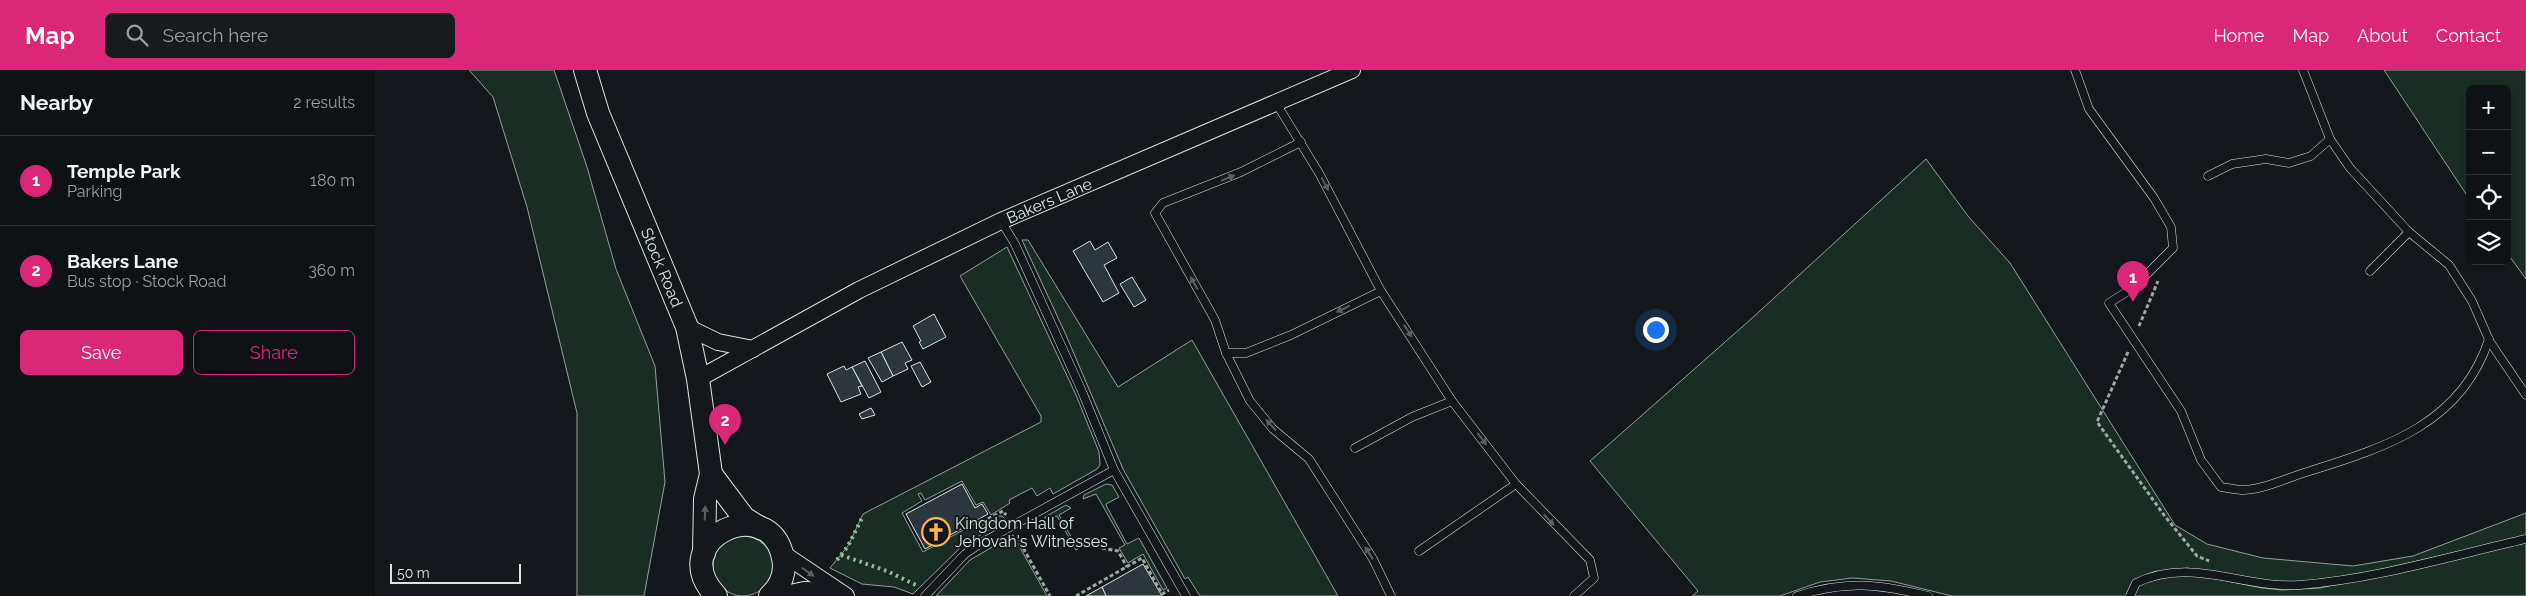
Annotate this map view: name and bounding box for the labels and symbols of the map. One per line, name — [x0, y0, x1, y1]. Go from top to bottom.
one-way arrow — [1221, 173, 1235, 181]
street label: Bakers Lane — [1004, 174, 1095, 228]
one-way arrow — [1321, 177, 1329, 192]
street label: Stock Road — [637, 225, 687, 310]
pin: 1 — [2117, 261, 2149, 302]
one-way arrow — [1189, 277, 1198, 290]
one-way arrow — [1336, 305, 1350, 313]
your location — [1643, 317, 1669, 343]
one-way arrow — [1403, 325, 1412, 338]
pin: 2 — [709, 404, 741, 445]
one-way arrow — [1265, 419, 1277, 431]
one-way arrow — [1477, 433, 1487, 446]
one-way arrow — [701, 505, 709, 521]
one-way arrow — [1543, 513, 1555, 525]
place label: Kingdom Hall of Jehovah's Witnesses — [955, 514, 1108, 551]
church icon: Kingdom Hall of Jehovah's Witnesses — [921, 517, 951, 547]
one-way arrow — [1364, 546, 1374, 559]
scale bar — [390, 561, 521, 584]
one-way arrow — [802, 567, 815, 577]

